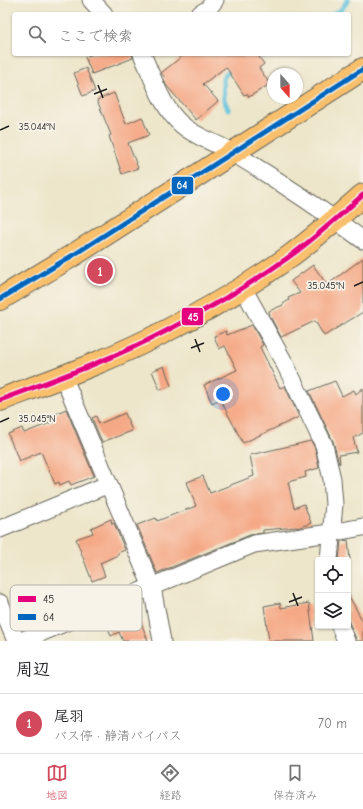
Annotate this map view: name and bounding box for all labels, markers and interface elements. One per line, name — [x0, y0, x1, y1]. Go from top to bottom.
search box — [12, 12, 351, 56]
icon: search — [26, 23, 48, 45]
text: ここで検索 — [58, 27, 133, 45]
north arrow — [267, 68, 303, 104]
text: 35.044°N — [19, 121, 55, 133]
line badge: 64 — [171, 176, 194, 195]
text: 64 — [177, 179, 187, 192]
pin: 1 — [87, 256, 113, 286]
text: 35.045°N — [307, 280, 345, 292]
line badge: 45 — [181, 307, 204, 326]
text: 45 — [188, 311, 199, 324]
your location — [213, 384, 233, 404]
text: 35.045°N — [18, 413, 56, 425]
map controls — [315, 557, 351, 629]
button: locate — [315, 557, 351, 593]
legend — [10, 585, 142, 631]
text: 45 — [43, 593, 54, 606]
button: layers — [315, 593, 351, 629]
text: 64 — [43, 611, 54, 624]
text: 周辺 — [16, 660, 50, 679]
text: 尾羽 — [54, 707, 84, 725]
text: 1 — [26, 716, 32, 731]
text: 70 m — [318, 716, 347, 731]
text: バス停 · 静清バイパス — [54, 728, 182, 743]
tab: 地図 — [46, 762, 68, 802]
tab: 経路 — [159, 762, 181, 802]
tab: 保存済み — [273, 762, 317, 802]

